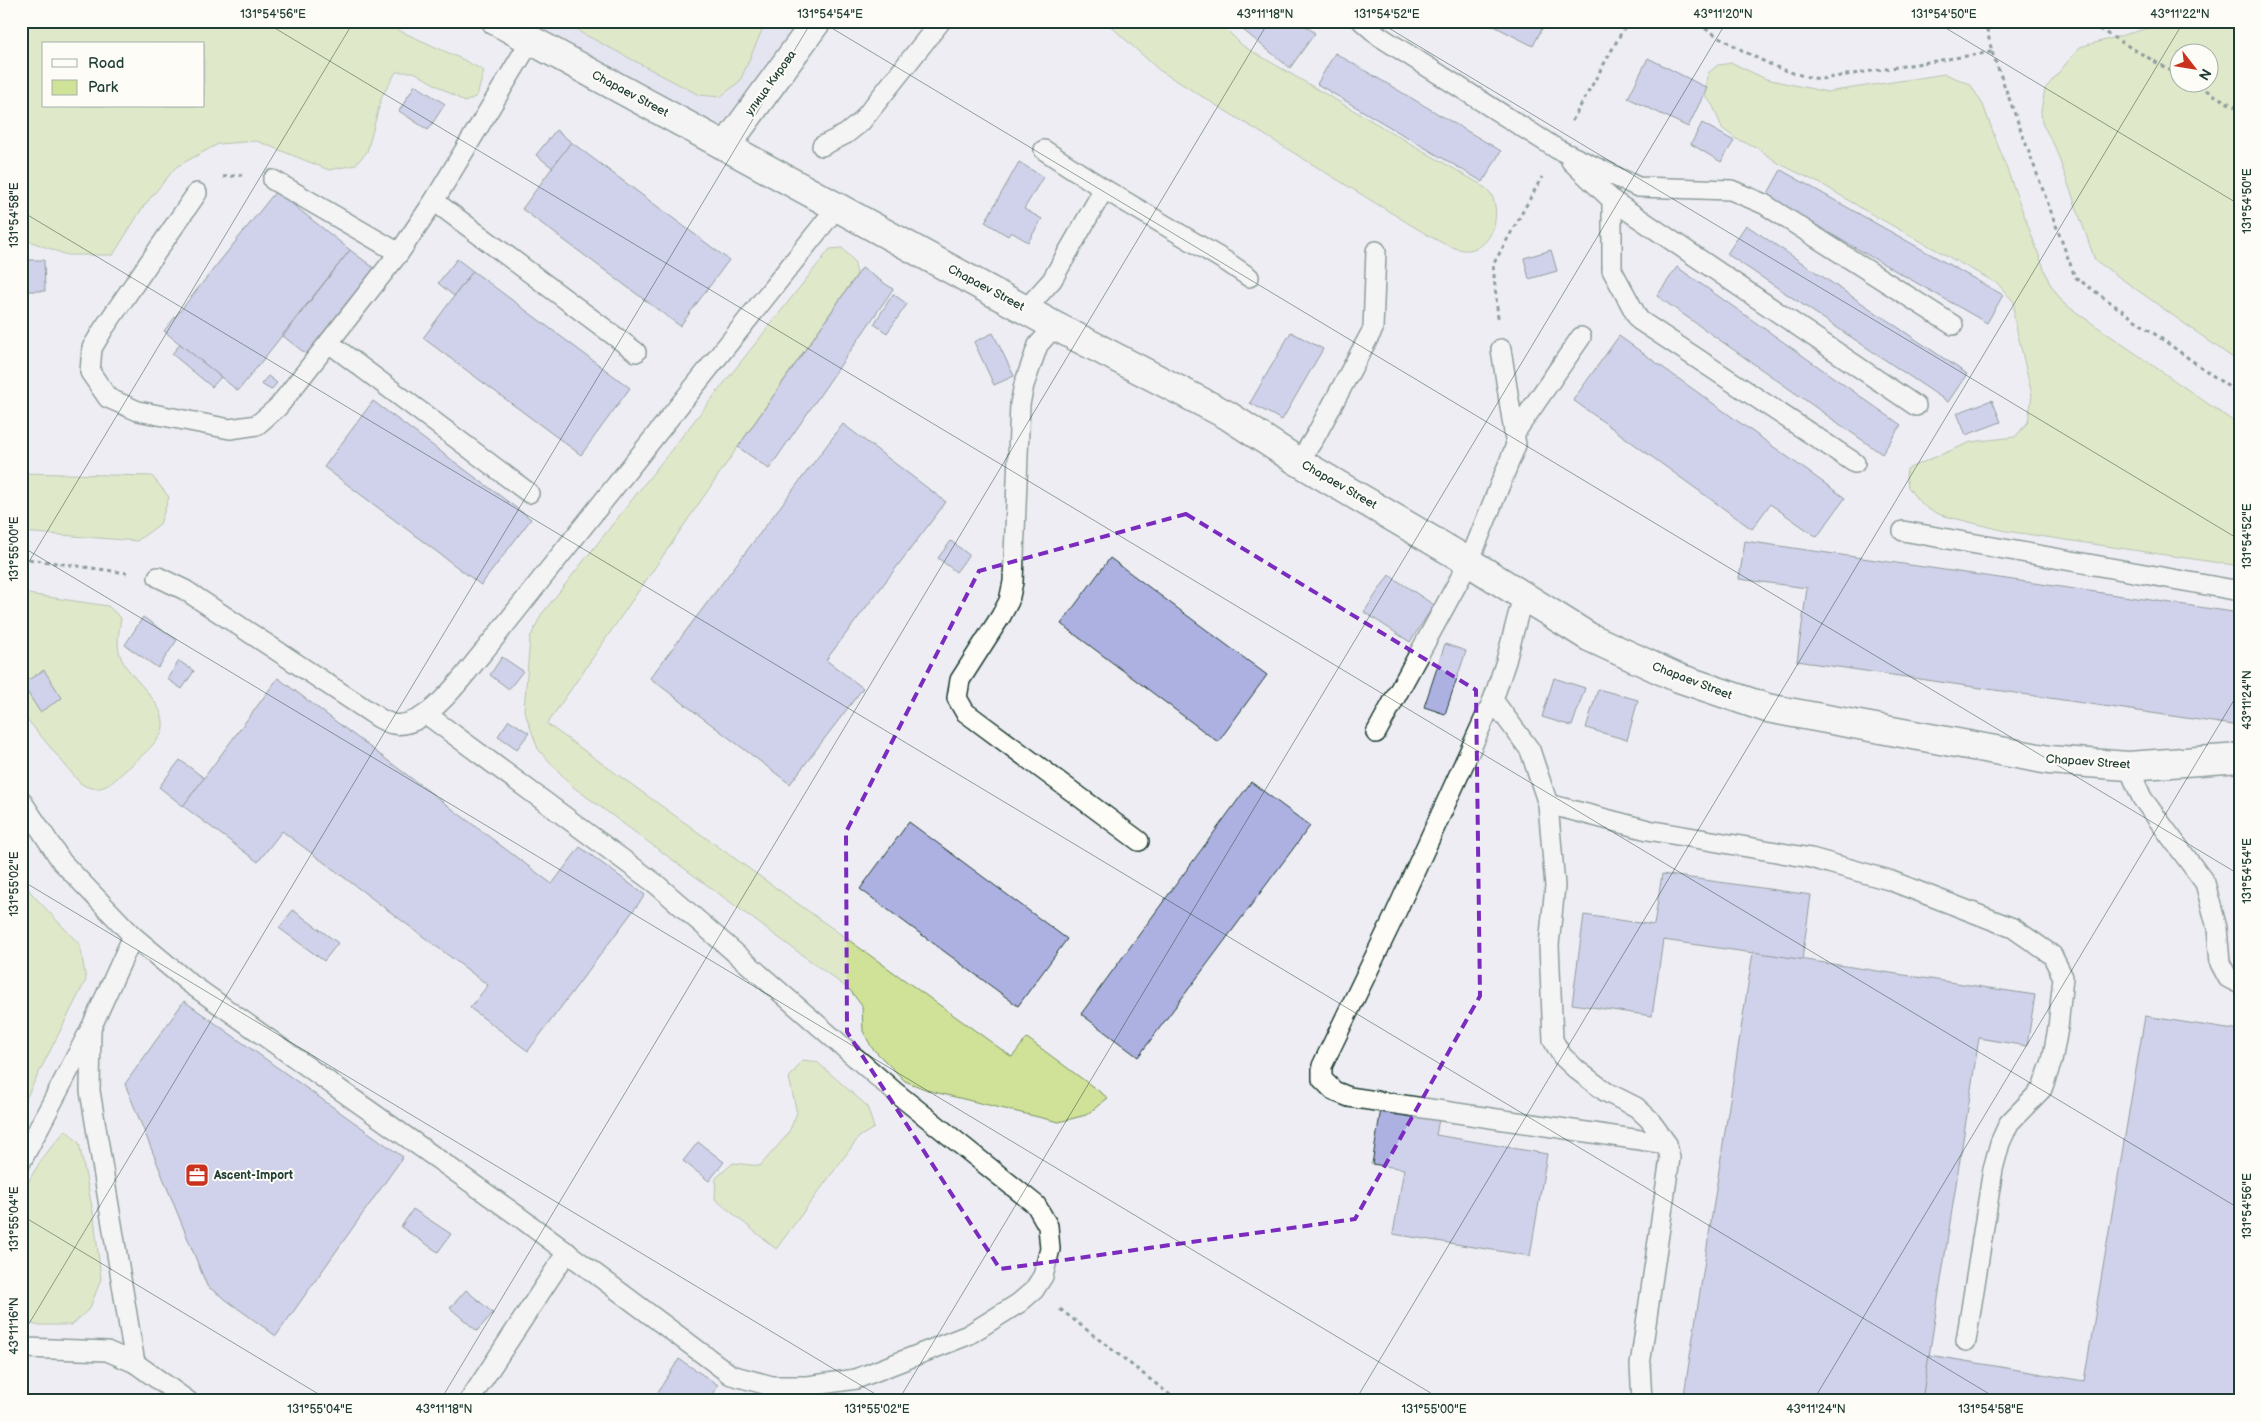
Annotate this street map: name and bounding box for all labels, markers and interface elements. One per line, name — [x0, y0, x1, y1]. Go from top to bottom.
text: 131°54'56"E — [240, 7, 306, 22]
text: 131°54'54"E — [797, 7, 863, 22]
text: 43°11'18"N — [1236, 7, 1294, 22]
text: 131°54'52"E — [1354, 7, 1420, 22]
text: 43°11'20"N — [1693, 7, 1753, 22]
text: 131°54'50"E — [1911, 7, 1977, 22]
text: 43°11'22"N — [2150, 7, 2210, 22]
legend — [42, 42, 205, 108]
north arrow — [2168, 42, 2218, 92]
street label: улица Кирова — [742, 47, 800, 119]
text: Road — [88, 54, 124, 73]
text: N — [2195, 66, 2215, 83]
street label: Chapaev Street — [589, 68, 671, 121]
text: Park — [88, 78, 119, 97]
text: 131°54'50"E — [2240, 168, 2255, 234]
text: 131°54'58"E — [7, 182, 22, 248]
street label: Chapaev Street — [945, 262, 1027, 315]
street label: Chapaev Street — [1299, 457, 1380, 513]
text: 131°54'52"E — [2240, 503, 2255, 569]
text: 131°55'00"E — [7, 516, 22, 582]
street label: Chapaev Street — [1650, 659, 1734, 703]
text: 43°11'24"N — [2240, 670, 2255, 730]
street label: Chapaev Street — [2045, 752, 2131, 772]
text: 131°54'54"E — [2240, 838, 2255, 904]
text: 131°55'02"E — [7, 851, 22, 917]
office icon: Ascent-Import — [184, 1162, 210, 1188]
place label: Ascent-Import — [213, 1168, 293, 1183]
text: 131°54'56"E — [2240, 1173, 2255, 1239]
text: 131°55'04"E — [7, 1186, 22, 1252]
text: 43°11'16"N — [7, 1297, 22, 1355]
text: 131°55'04"E — [287, 1402, 353, 1417]
text: 43°11'18"N — [415, 1402, 473, 1417]
text: 131°55'02"E — [844, 1402, 910, 1417]
text: 131°55'00"E — [1401, 1402, 1467, 1417]
text: 43°11'24"N — [1786, 1402, 1846, 1417]
text: 131°54'58"E — [1958, 1402, 2024, 1417]

